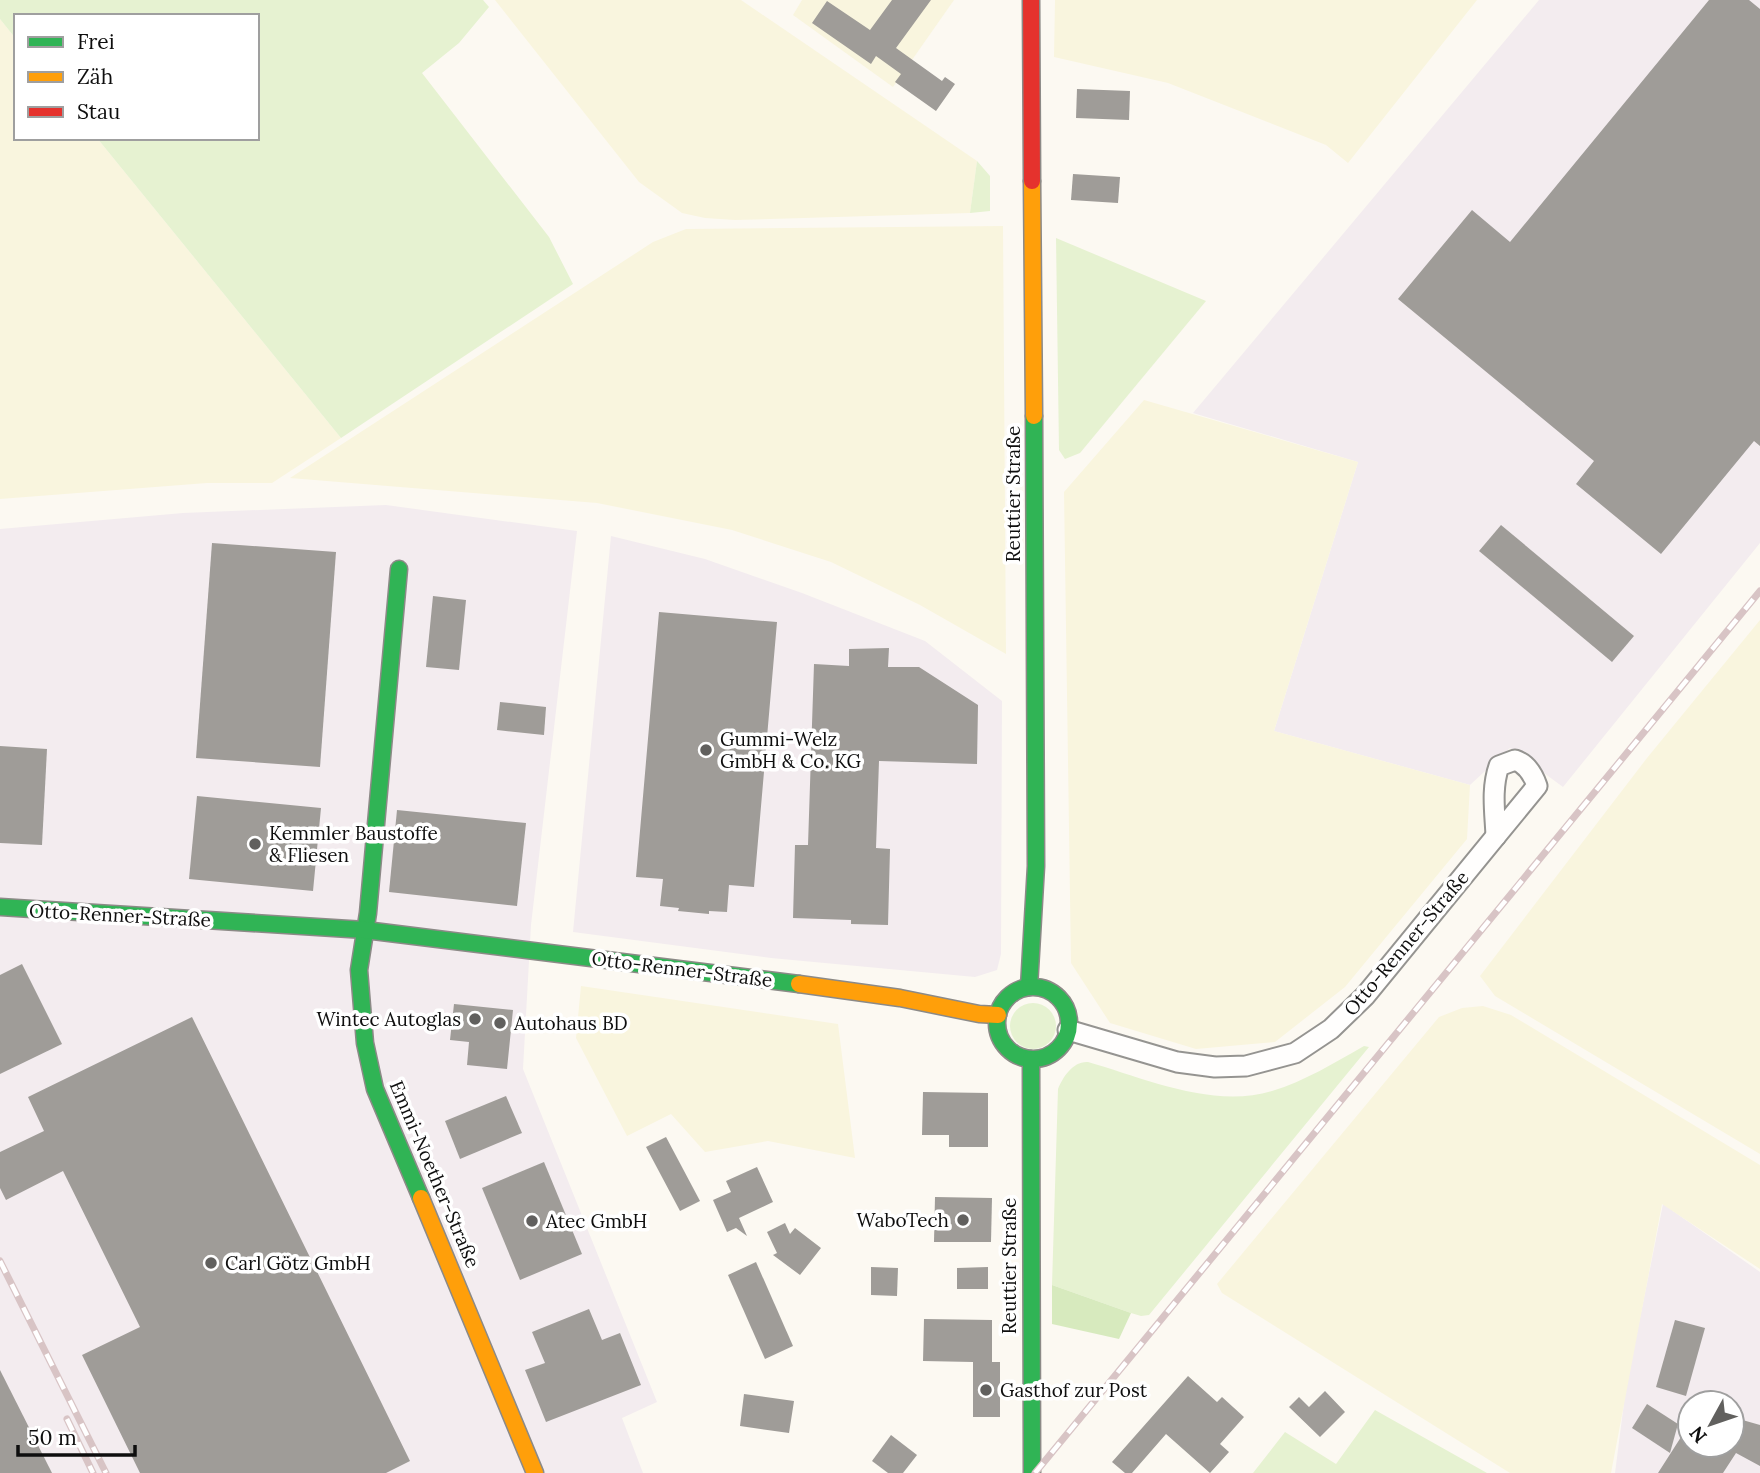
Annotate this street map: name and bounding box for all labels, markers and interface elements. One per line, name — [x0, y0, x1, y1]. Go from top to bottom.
legend — [14, 14, 259, 140]
text: Frei — [77, 28, 115, 55]
text: Zäh — [77, 63, 113, 90]
text: Stau — [77, 98, 120, 125]
street label: Reuttier Straße — [1001, 426, 1025, 562]
place label: Gummi-Welz GmbH & Co. KG — [720, 727, 861, 773]
marker: Gummi-Welz GmbH & Co. KG — [698, 742, 714, 758]
place label: Kemmler Baustoffe & Fliesen — [269, 821, 438, 867]
marker: Kemmler Baustoffe & Fliesen — [247, 836, 263, 852]
street label: Otto-Renner-Straße — [1338, 866, 1474, 1020]
street label: Otto-Renner-Straße — [29, 898, 211, 932]
street label: Otto-Renner-Straße — [590, 946, 774, 992]
place label: Wintec Autoglas — [317, 1007, 461, 1031]
marker: Wintec Autoglas — [467, 1011, 483, 1027]
place label: Autohaus BD — [513, 1011, 628, 1035]
marker: Autohaus BD — [492, 1015, 508, 1031]
street label: Emmi-Noether-Straße — [385, 1077, 485, 1271]
street label: Reuttier Straße — [997, 1198, 1021, 1334]
place label: WaboTech — [857, 1208, 949, 1232]
place label: Atec GmbH — [545, 1209, 647, 1233]
marker: WaboTech — [955, 1212, 971, 1228]
marker: Atec GmbH — [524, 1213, 540, 1229]
place label: Carl Götz GmbH — [225, 1251, 371, 1275]
marker: Carl Götz GmbH — [203, 1255, 219, 1271]
place label: Gasthof zur Post — [1000, 1378, 1148, 1402]
marker: Gasthof zur Post — [978, 1382, 994, 1398]
north arrow — [1676, 1389, 1746, 1459]
scale bar — [18, 1414, 135, 1458]
text: N — [1684, 1421, 1712, 1448]
text: 50 m — [28, 1424, 77, 1451]

